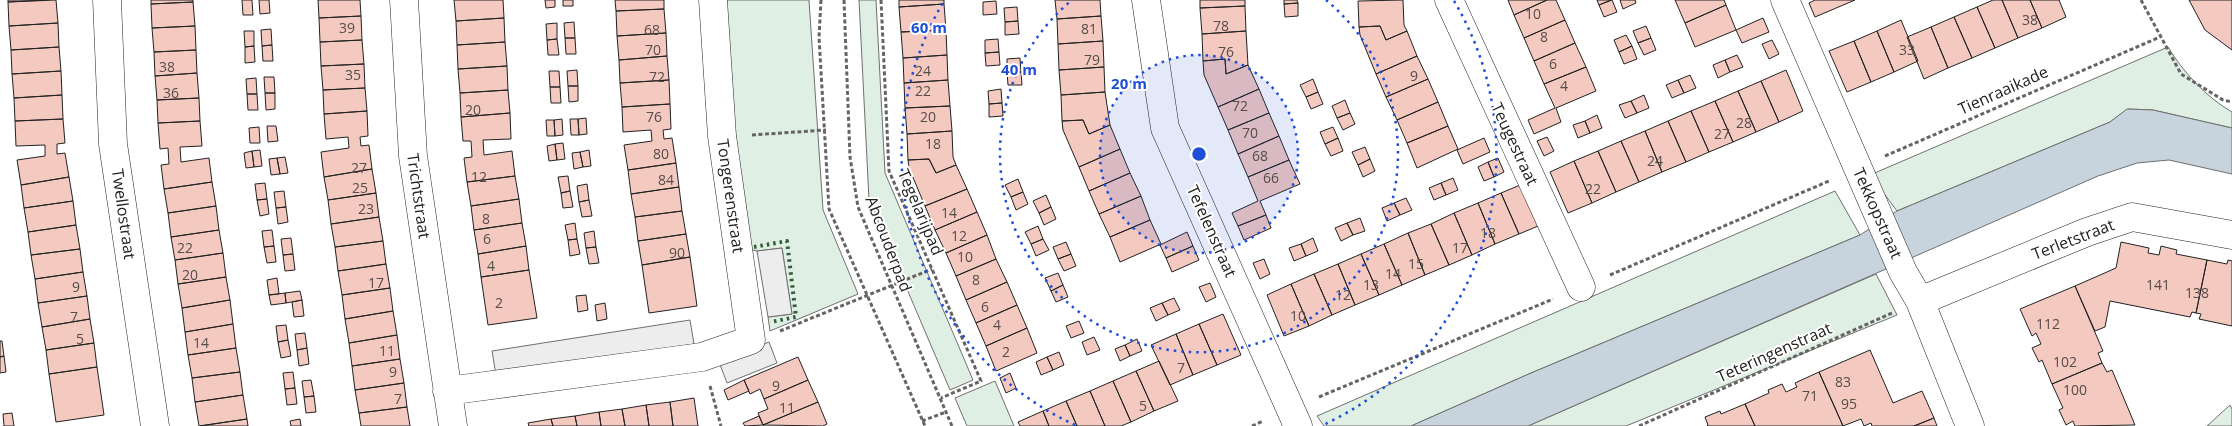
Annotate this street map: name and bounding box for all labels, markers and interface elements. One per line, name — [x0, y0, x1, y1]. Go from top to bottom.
house number: 10 — [1525, 4, 1541, 23]
house number: 38 — [2022, 10, 2038, 29]
house number: 78 — [1213, 16, 1229, 35]
text: 60 m — [911, 17, 947, 37]
house number: 39 — [339, 18, 355, 37]
house number: 81 — [1081, 19, 1097, 38]
house number: 68 — [644, 20, 660, 39]
house number: 8 — [1540, 27, 1548, 46]
house number: 70 — [645, 40, 661, 59]
house number: 33 — [1899, 40, 1915, 59]
house number: 76 — [1218, 42, 1234, 61]
house number: 79 — [1084, 50, 1100, 69]
house number: 6 — [1549, 54, 1557, 73]
house number: 38 — [159, 57, 175, 76]
text: 40 m — [1001, 59, 1037, 79]
street label: Tienraaikade — [1955, 60, 2051, 120]
house number: 24 — [915, 61, 931, 80]
house number: 35 — [345, 65, 361, 84]
house number: 9 — [1410, 66, 1418, 85]
house number: 72 — [649, 67, 665, 86]
text: 20 m — [1111, 73, 1147, 93]
house number: 4 — [1560, 76, 1568, 95]
house number: 22 — [915, 81, 931, 100]
house number: 36 — [163, 83, 179, 102]
house number: 72 — [1232, 96, 1248, 115]
street label: Teugestraat — [1486, 99, 1544, 189]
house number: 20 — [465, 100, 481, 119]
house number: 76 — [646, 107, 662, 126]
house number: 20 — [920, 107, 936, 126]
house number: 28 — [1736, 113, 1752, 132]
house number: 70 — [1242, 123, 1258, 142]
house number: 27 — [1714, 124, 1730, 143]
house number: 18 — [925, 134, 941, 153]
street label: Tongerenstraat — [712, 138, 750, 255]
house number: 80 — [653, 144, 669, 163]
centre of rings — [1190, 145, 1208, 163]
house number: 68 — [1252, 146, 1268, 165]
house number: 24 — [1647, 151, 1663, 170]
street label: Trichtstraat — [402, 152, 436, 240]
house number: 27 — [351, 158, 367, 177]
street label: Tekkopstraat — [1848, 164, 1908, 262]
street label: Tegelarijpad — [893, 166, 949, 258]
street label: Twellostraat — [107, 167, 141, 261]
house number: 12 — [471, 167, 487, 186]
house number: 66 — [1263, 168, 1279, 187]
house number: 84 — [658, 170, 674, 189]
house number: 25 — [352, 178, 368, 197]
house number: 22 — [1585, 179, 1601, 198]
street label: Tefelenstraat — [1182, 182, 1242, 281]
street label: Abcouderpad — [861, 193, 917, 295]
house number: 23 — [358, 199, 374, 218]
house number: 14 — [941, 203, 957, 222]
house number: 8 — [482, 209, 490, 228]
street label: Terletstraat — [2029, 213, 2118, 265]
house number: 18 — [1480, 223, 1496, 242]
house number: 12 — [951, 226, 967, 245]
house number: 6 — [483, 229, 491, 248]
house number: 22 — [177, 238, 193, 257]
house number: 17 — [1452, 238, 1468, 257]
house number: 90 — [669, 243, 685, 262]
house number: 10 — [957, 247, 973, 266]
house number: 15 — [1408, 254, 1424, 273]
house number: 4 — [487, 256, 495, 275]
house number: 14 — [1385, 264, 1401, 283]
house number: 20 — [182, 265, 198, 284]
house number: 8 — [972, 270, 980, 289]
house number: 17 — [368, 273, 384, 292]
house number: 13 — [1363, 275, 1379, 294]
house number: 141 — [2146, 275, 2170, 294]
house number: 9 — [72, 277, 80, 296]
house number: 138 — [2185, 283, 2209, 302]
house number: 12 — [1335, 285, 1351, 304]
house number: 2 — [495, 293, 503, 312]
house number: 6 — [981, 297, 989, 316]
house number: 10 — [1290, 306, 1306, 325]
house number: 7 — [70, 307, 78, 326]
house number: 112 — [2036, 314, 2060, 333]
house number: 4 — [993, 315, 1001, 334]
street label: Teteringenstraat — [1713, 317, 1835, 387]
house number: 5 — [76, 329, 84, 348]
house number: 14 — [193, 333, 209, 352]
house number: 11 — [379, 341, 395, 360]
house number: 2 — [1002, 342, 1010, 361]
house number: 102 — [2053, 352, 2077, 371]
house number: 7 — [1177, 358, 1185, 377]
house number: 9 — [389, 362, 397, 381]
house number: 83 — [1835, 372, 1851, 391]
house number: 9 — [772, 376, 780, 395]
house number: 100 — [2063, 380, 2087, 399]
house number: 71 — [1802, 386, 1818, 405]
house number: 7 — [394, 389, 402, 408]
house number: 95 — [1841, 394, 1857, 413]
house number: 5 — [1139, 396, 1147, 415]
house number: 11 — [779, 398, 795, 417]

